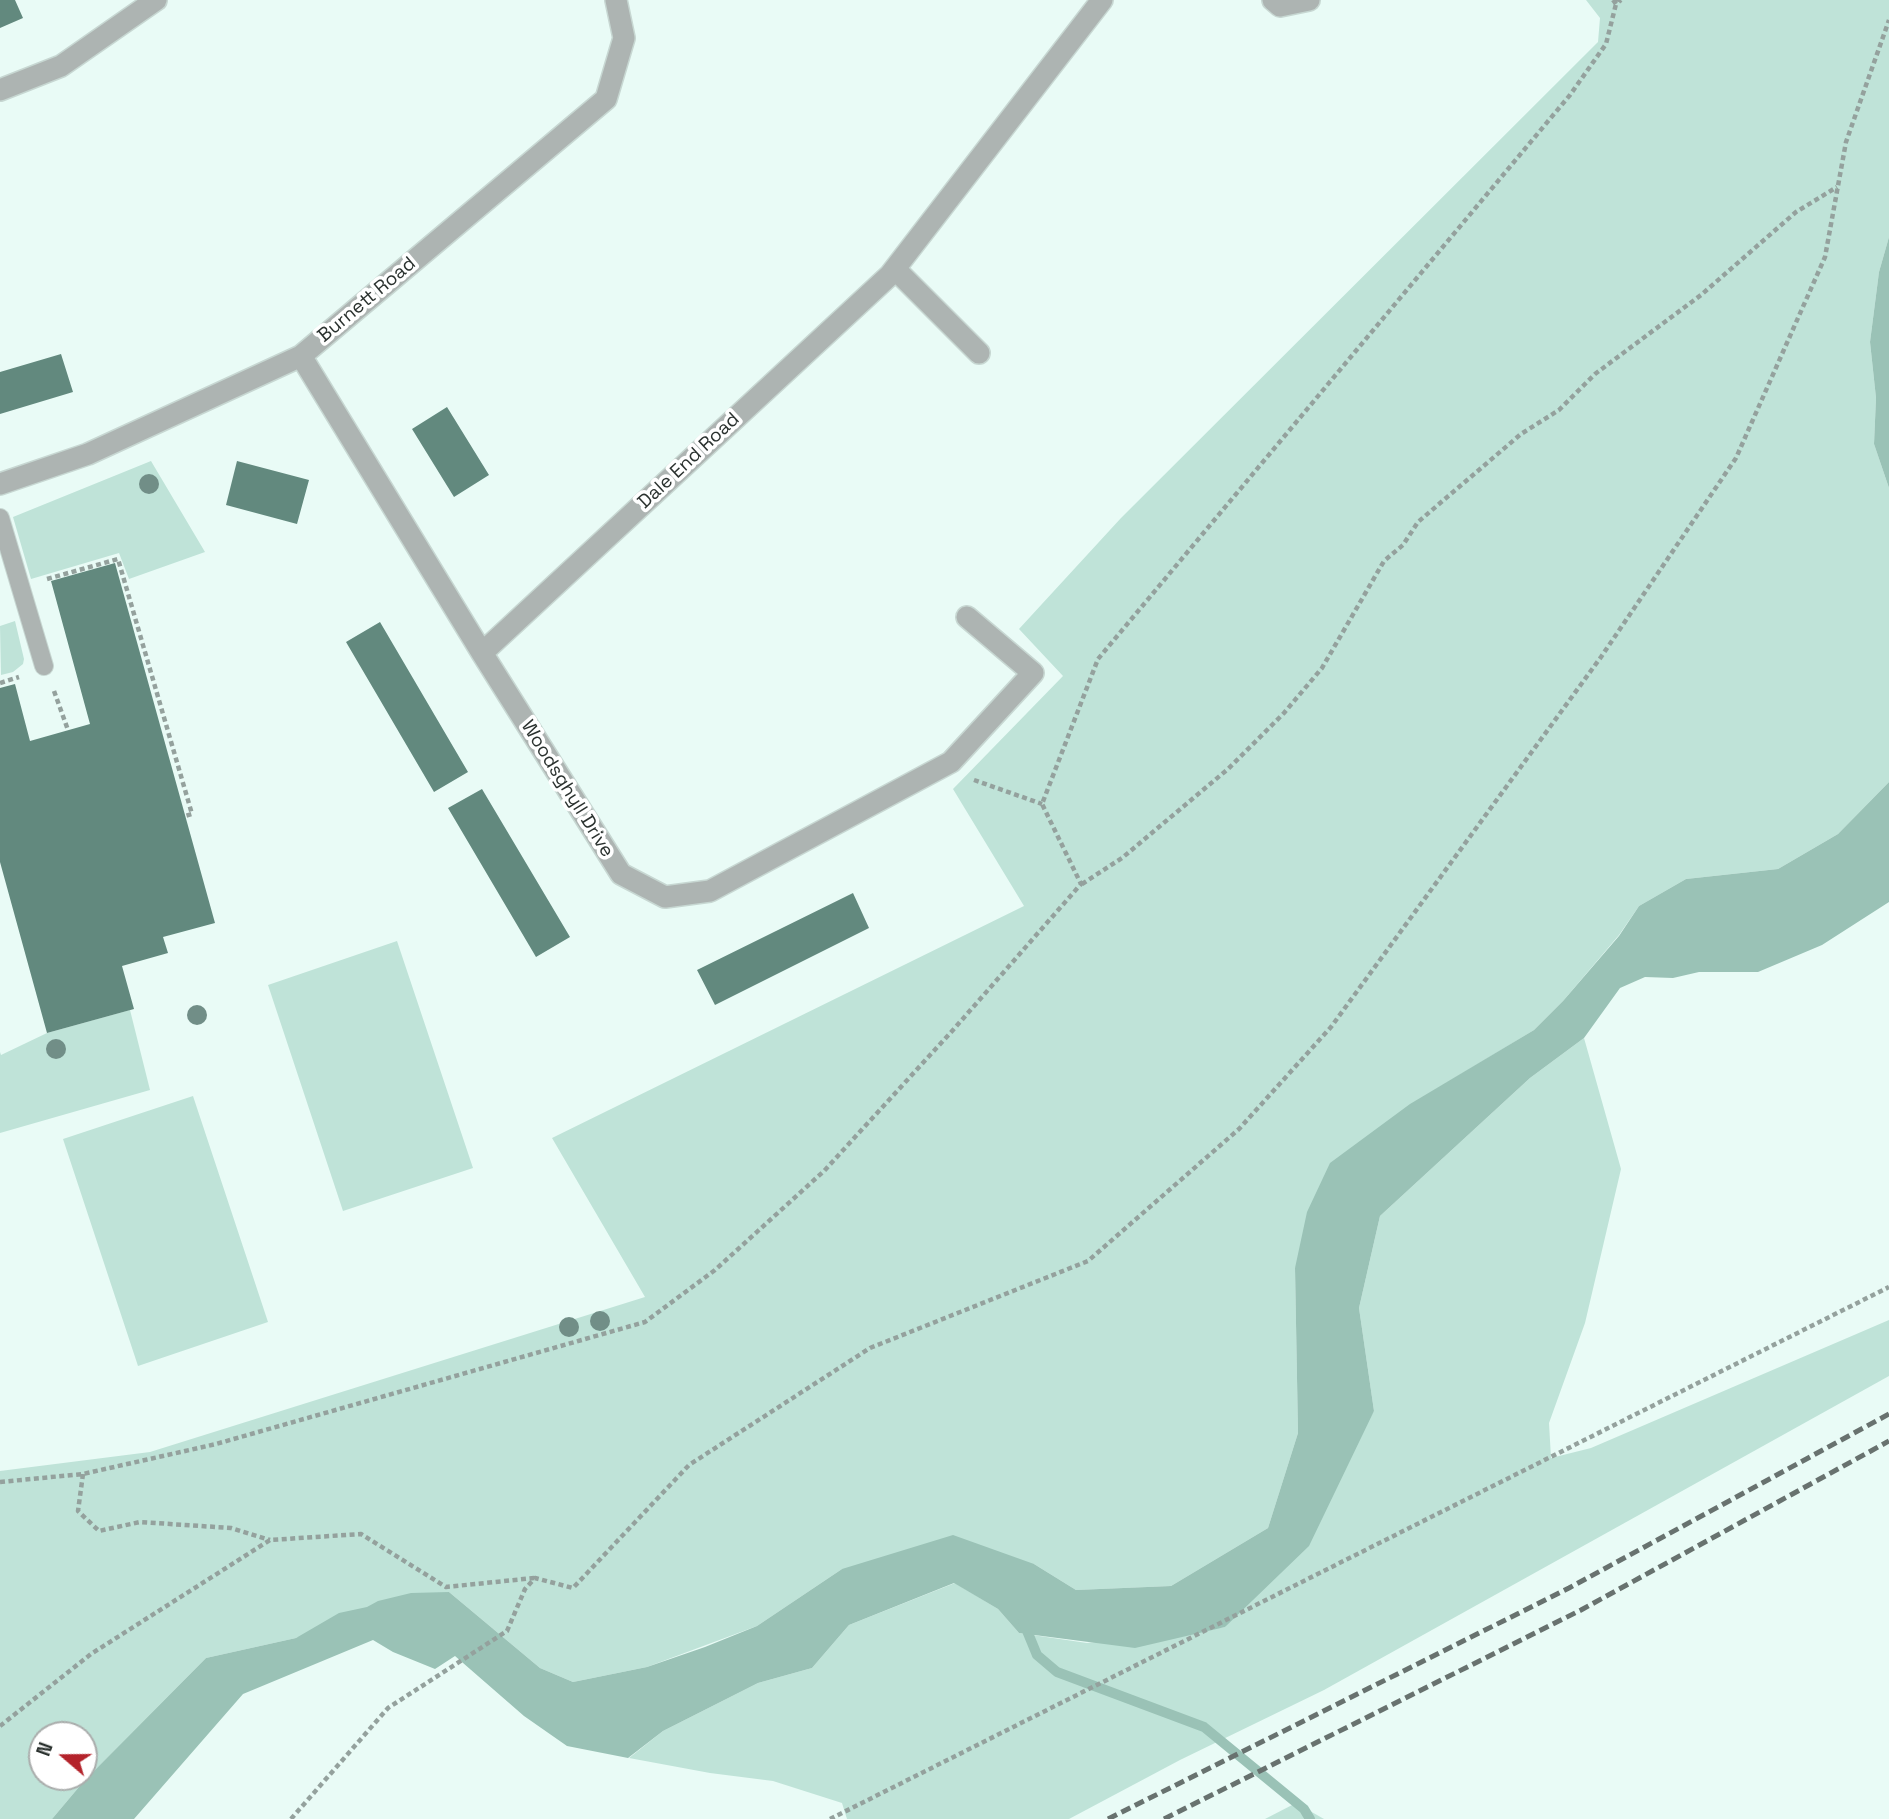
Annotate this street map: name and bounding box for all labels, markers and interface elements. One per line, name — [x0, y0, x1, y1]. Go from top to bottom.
street label: Burnett Road — [313, 253, 421, 347]
street label: Dale End Road — [634, 408, 744, 514]
street label: Woodsghyll Drive — [516, 716, 618, 862]
north arrow — [28, 1721, 98, 1791]
text: N — [31, 1739, 59, 1760]

